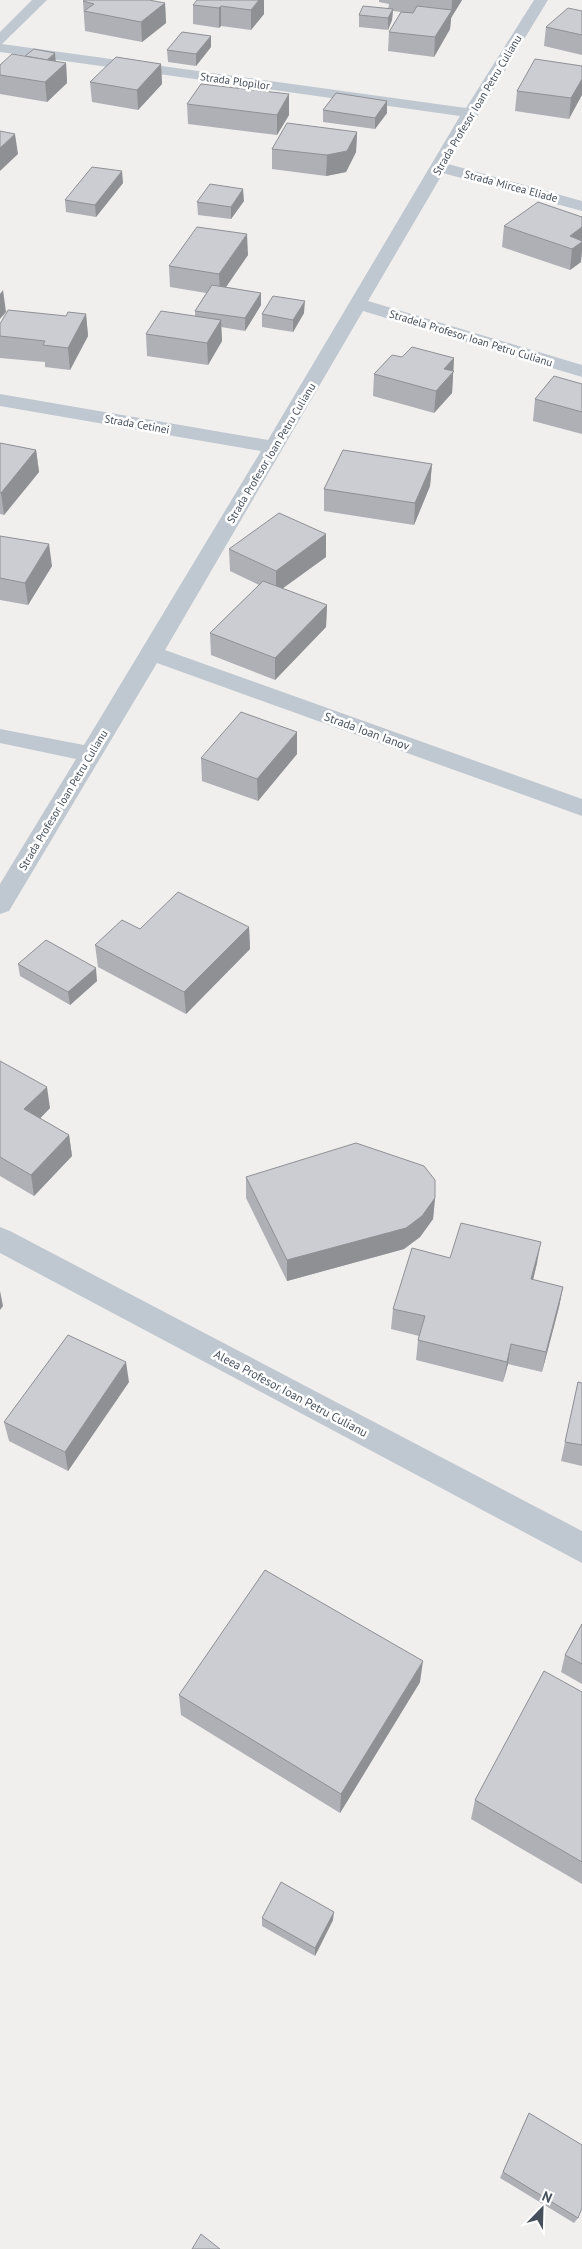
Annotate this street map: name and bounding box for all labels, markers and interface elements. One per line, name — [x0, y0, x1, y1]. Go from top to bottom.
street label: Strada Profesor Ioan Petru Culianu — [429, 32, 525, 178]
street label: Strada Plopilor — [199, 69, 271, 93]
street label: Strada Mircea Eliade — [463, 167, 560, 205]
street label: Stradela Profesor Ioan Petru Culianu — [388, 306, 554, 370]
street label: Strada Profesor Ioan Petru Culianu — [223, 380, 319, 526]
street label: Strada Cetinei — [103, 411, 171, 437]
street label: Strada Ioan Ianov — [322, 709, 412, 753]
street label: Strada Profesor Ioan Petru Culianu — [15, 727, 111, 873]
street label: Aleea Profesor Ioan Petru Culianu — [212, 1346, 370, 1440]
north arrow — [517, 2184, 567, 2234]
text: N — [539, 2187, 555, 2207]

